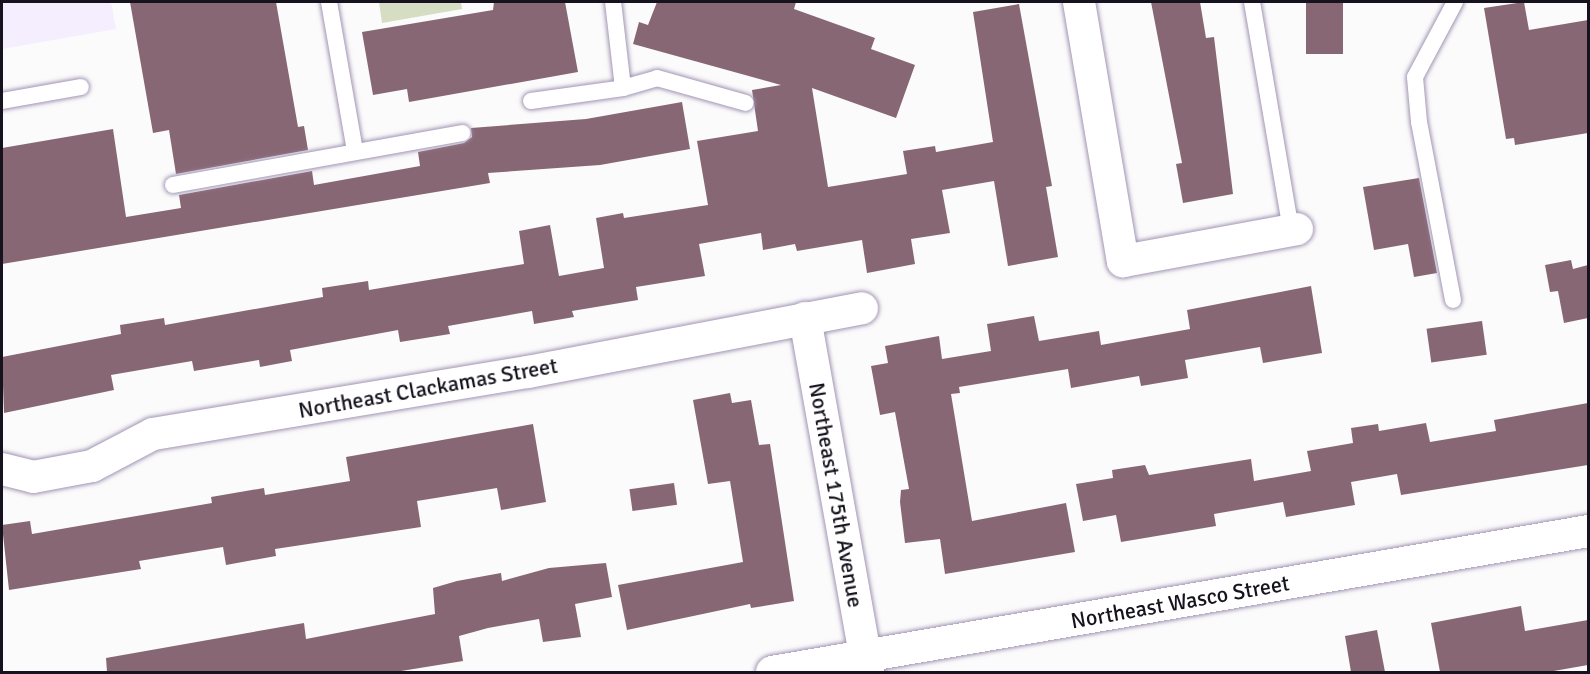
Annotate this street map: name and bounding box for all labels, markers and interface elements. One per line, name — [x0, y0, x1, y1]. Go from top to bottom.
street label: Northeast Clackamas Street — [296, 352, 560, 424]
street label: Northeast 175th Avenue — [803, 380, 869, 610]
street label: Northeast Wasco Street — [1069, 570, 1291, 634]

